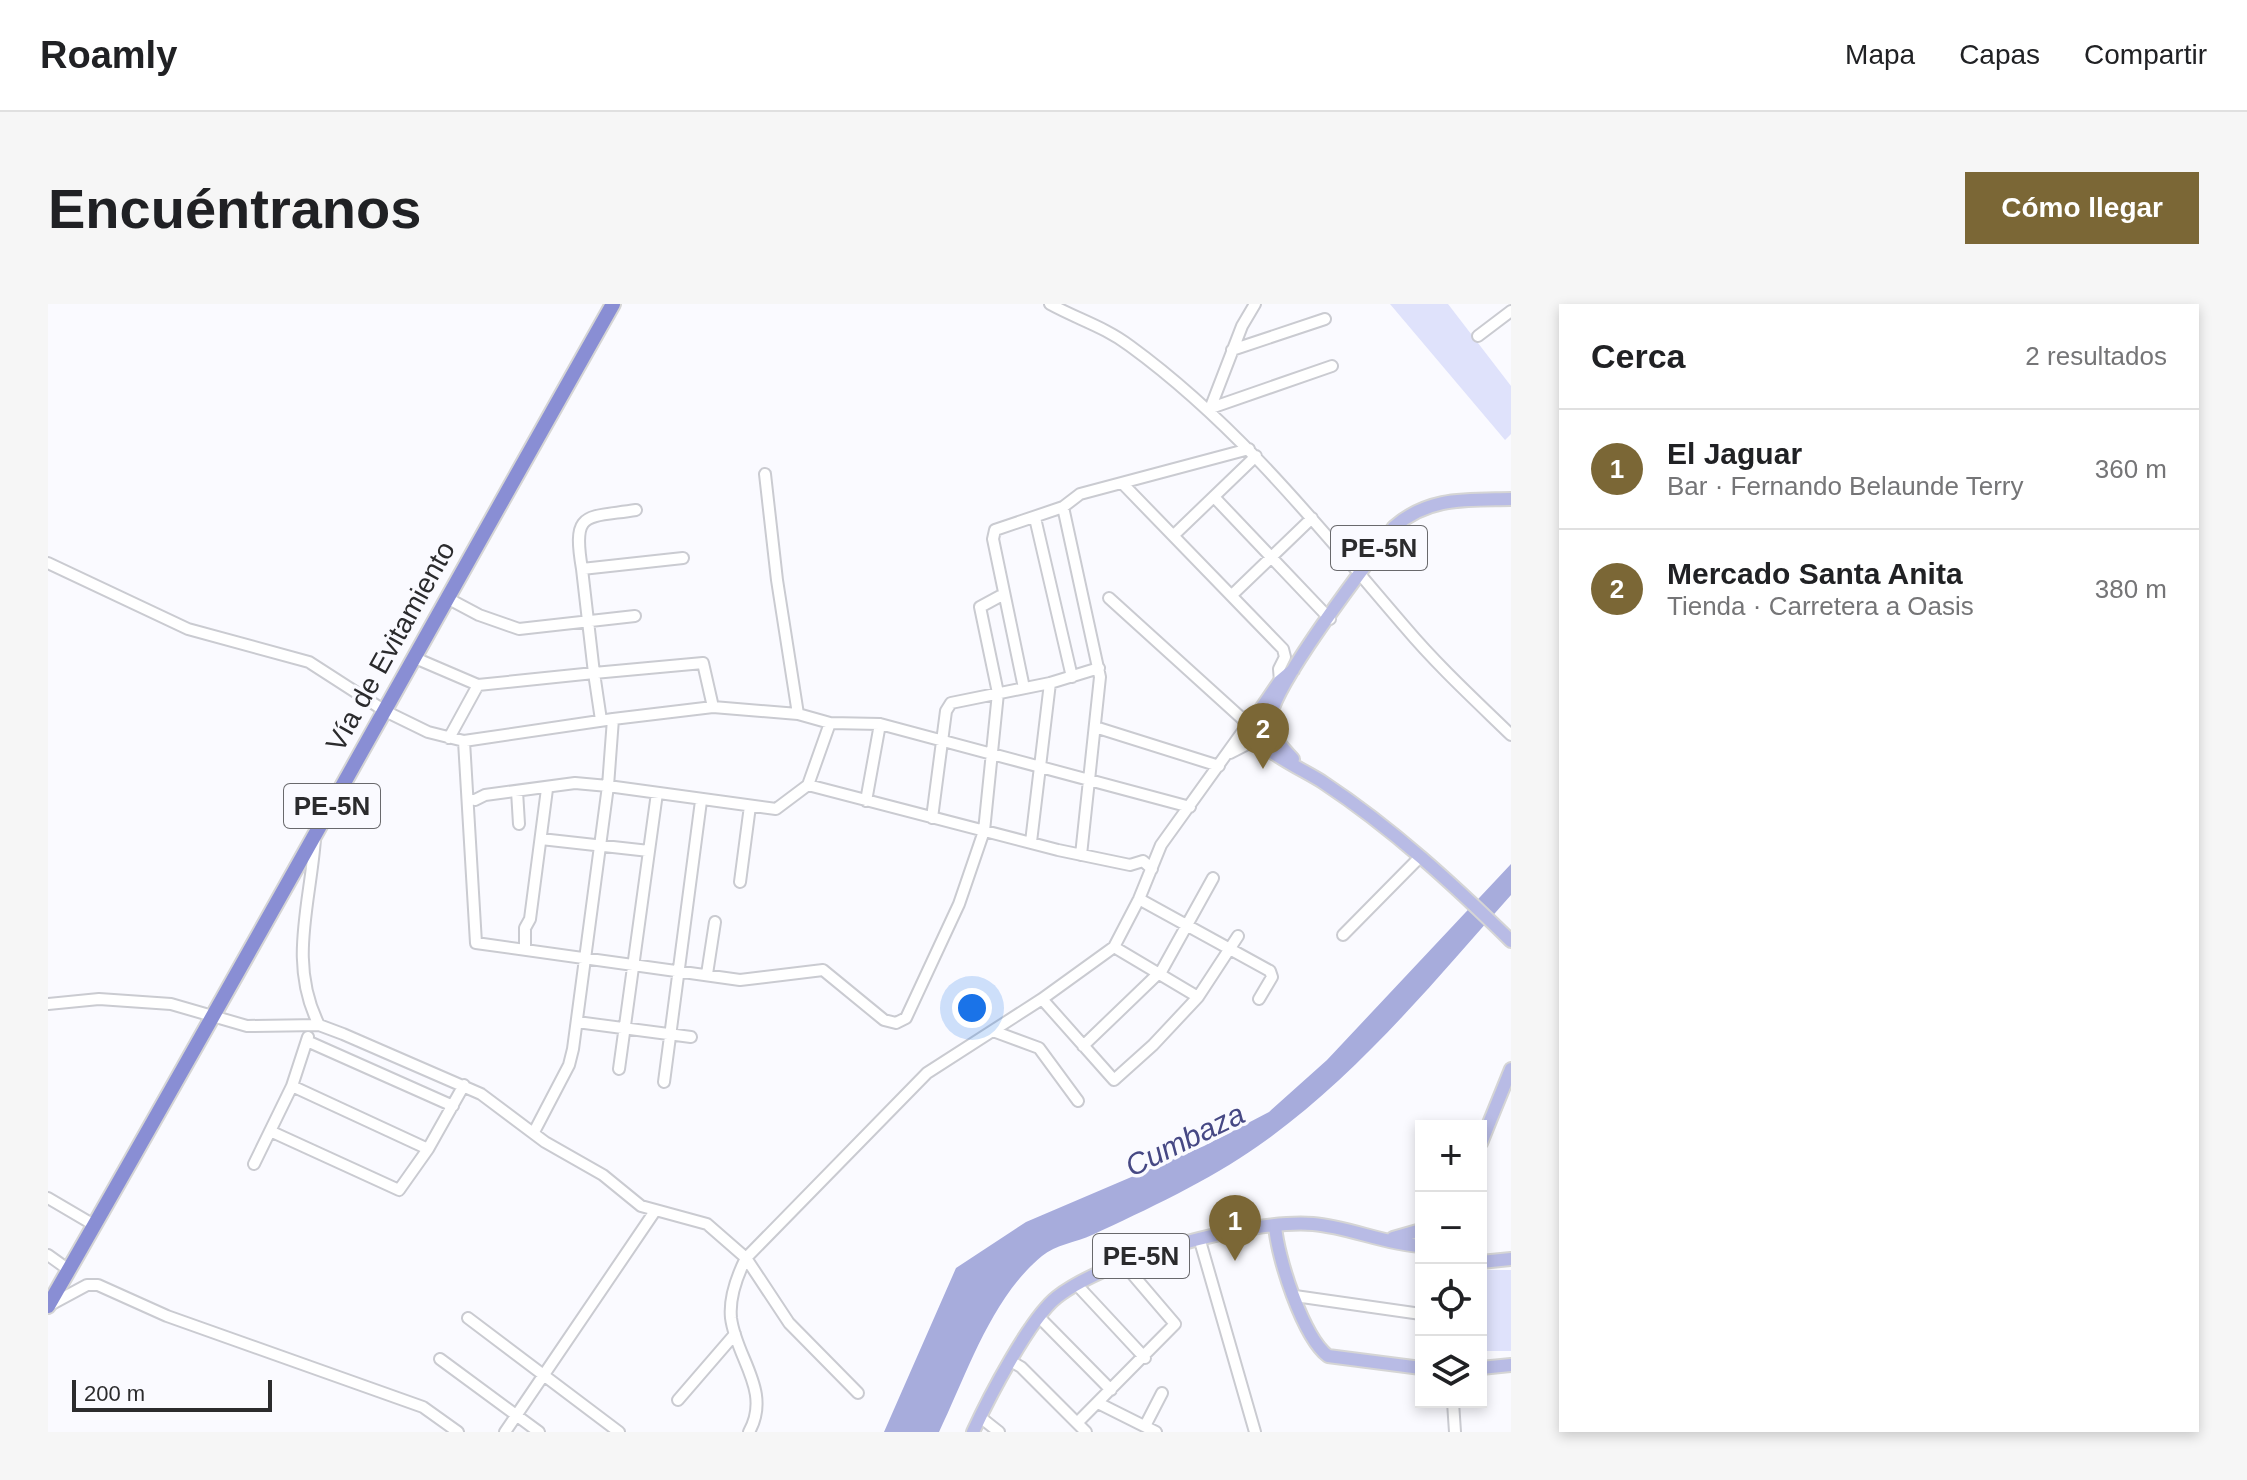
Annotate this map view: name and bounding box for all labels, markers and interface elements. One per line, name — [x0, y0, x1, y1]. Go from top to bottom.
text: Roamly — [40, 34, 177, 76]
text: Mapa — [1845, 39, 1915, 70]
text: Capas — [1959, 39, 2040, 70]
text: Compartir — [2084, 39, 2207, 70]
button: Cómo llegar — [1965, 172, 2199, 244]
text: Encuéntranos — [48, 177, 421, 240]
text: Cerca — [1591, 337, 1686, 375]
text: 2 resultados — [2025, 341, 2167, 371]
text: El Jaguar — [1667, 437, 1802, 470]
text: 1 — [1610, 454, 1624, 484]
text: 360 m — [2095, 454, 2167, 484]
text: Bar · Fernando Belaunde Terry — [1667, 471, 2024, 501]
road number: PE-5N — [1331, 526, 1427, 570]
street label: Vía de Evitamiento — [320, 536, 461, 757]
text: Mercado Santa Anita — [1667, 557, 1963, 590]
text: 2 — [1610, 574, 1624, 604]
text: 380 m — [2095, 574, 2167, 604]
text: Tienda · Carretera a Oasis — [1667, 591, 1974, 621]
pin: 2 — [1237, 703, 1289, 769]
road number: PE-5N — [284, 784, 380, 828]
your location — [952, 988, 992, 1028]
water label: Cumbaza — [1120, 1097, 1250, 1183]
map controls — [1415, 1120, 1487, 1408]
button: + — [1415, 1120, 1487, 1192]
button: − — [1415, 1192, 1487, 1264]
pin: 1 — [1209, 1195, 1261, 1261]
road number: PE-5N — [1093, 1234, 1189, 1278]
button: locate — [1415, 1264, 1487, 1336]
button: layers — [1415, 1336, 1487, 1408]
scale bar — [72, 1376, 272, 1412]
text: 200 m — [84, 1381, 145, 1406]

